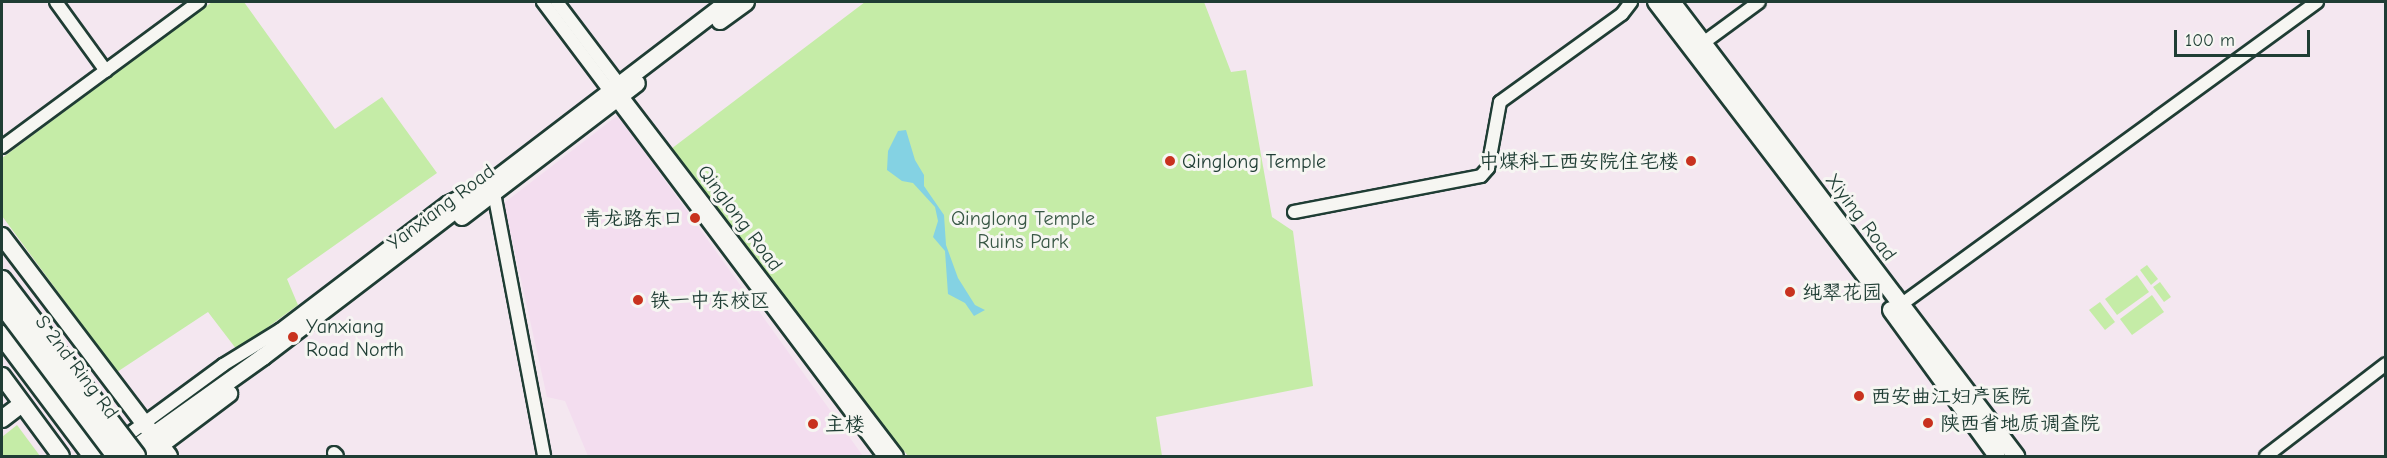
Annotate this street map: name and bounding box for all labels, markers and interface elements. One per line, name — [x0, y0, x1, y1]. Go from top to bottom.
scale bar — [2177, 18, 2314, 56]
text: 100 m — [2185, 30, 2235, 51]
place label: Qinglong Temple — [1182, 149, 1326, 173]
place label: 中煤科工西安院住宅楼 — [1479, 149, 1679, 173]
marker: Qinglong Temple — [1163, 154, 1177, 168]
marker: 中煤科工西安院住宅楼 — [1684, 154, 1698, 168]
street label: Yanxiang Road — [383, 159, 499, 255]
street label: Qinglong Road — [692, 160, 788, 276]
street label: Xiying Road — [1820, 169, 1902, 265]
place label: 青龙路东口 — [583, 206, 683, 230]
park label: Qinglong Temple Ruins Park — [951, 206, 1095, 253]
marker: 青龙路东口 — [688, 211, 702, 225]
place label: 纯翠花园 — [1802, 280, 1882, 304]
marker: 纯翠花园 — [1783, 285, 1797, 299]
place label: 铁一中东校区 — [650, 288, 770, 312]
marker: 铁一中东校区 — [631, 293, 645, 307]
street label: S 2nd Ring Rd — [30, 310, 124, 424]
place label: Yanxiang Road North — [306, 314, 404, 361]
marker: Yanxiang Road North — [284, 328, 302, 346]
place label: 西安曲江妇产医院 — [1871, 384, 2031, 408]
marker: 西安曲江妇产医院 — [1852, 389, 1866, 403]
place label: 陕西省地质调查院 — [1940, 411, 2100, 435]
place label: 主楼 — [825, 412, 865, 436]
marker: 陕西省地质调查院 — [1921, 416, 1935, 430]
marker: 主楼 — [806, 417, 820, 431]

